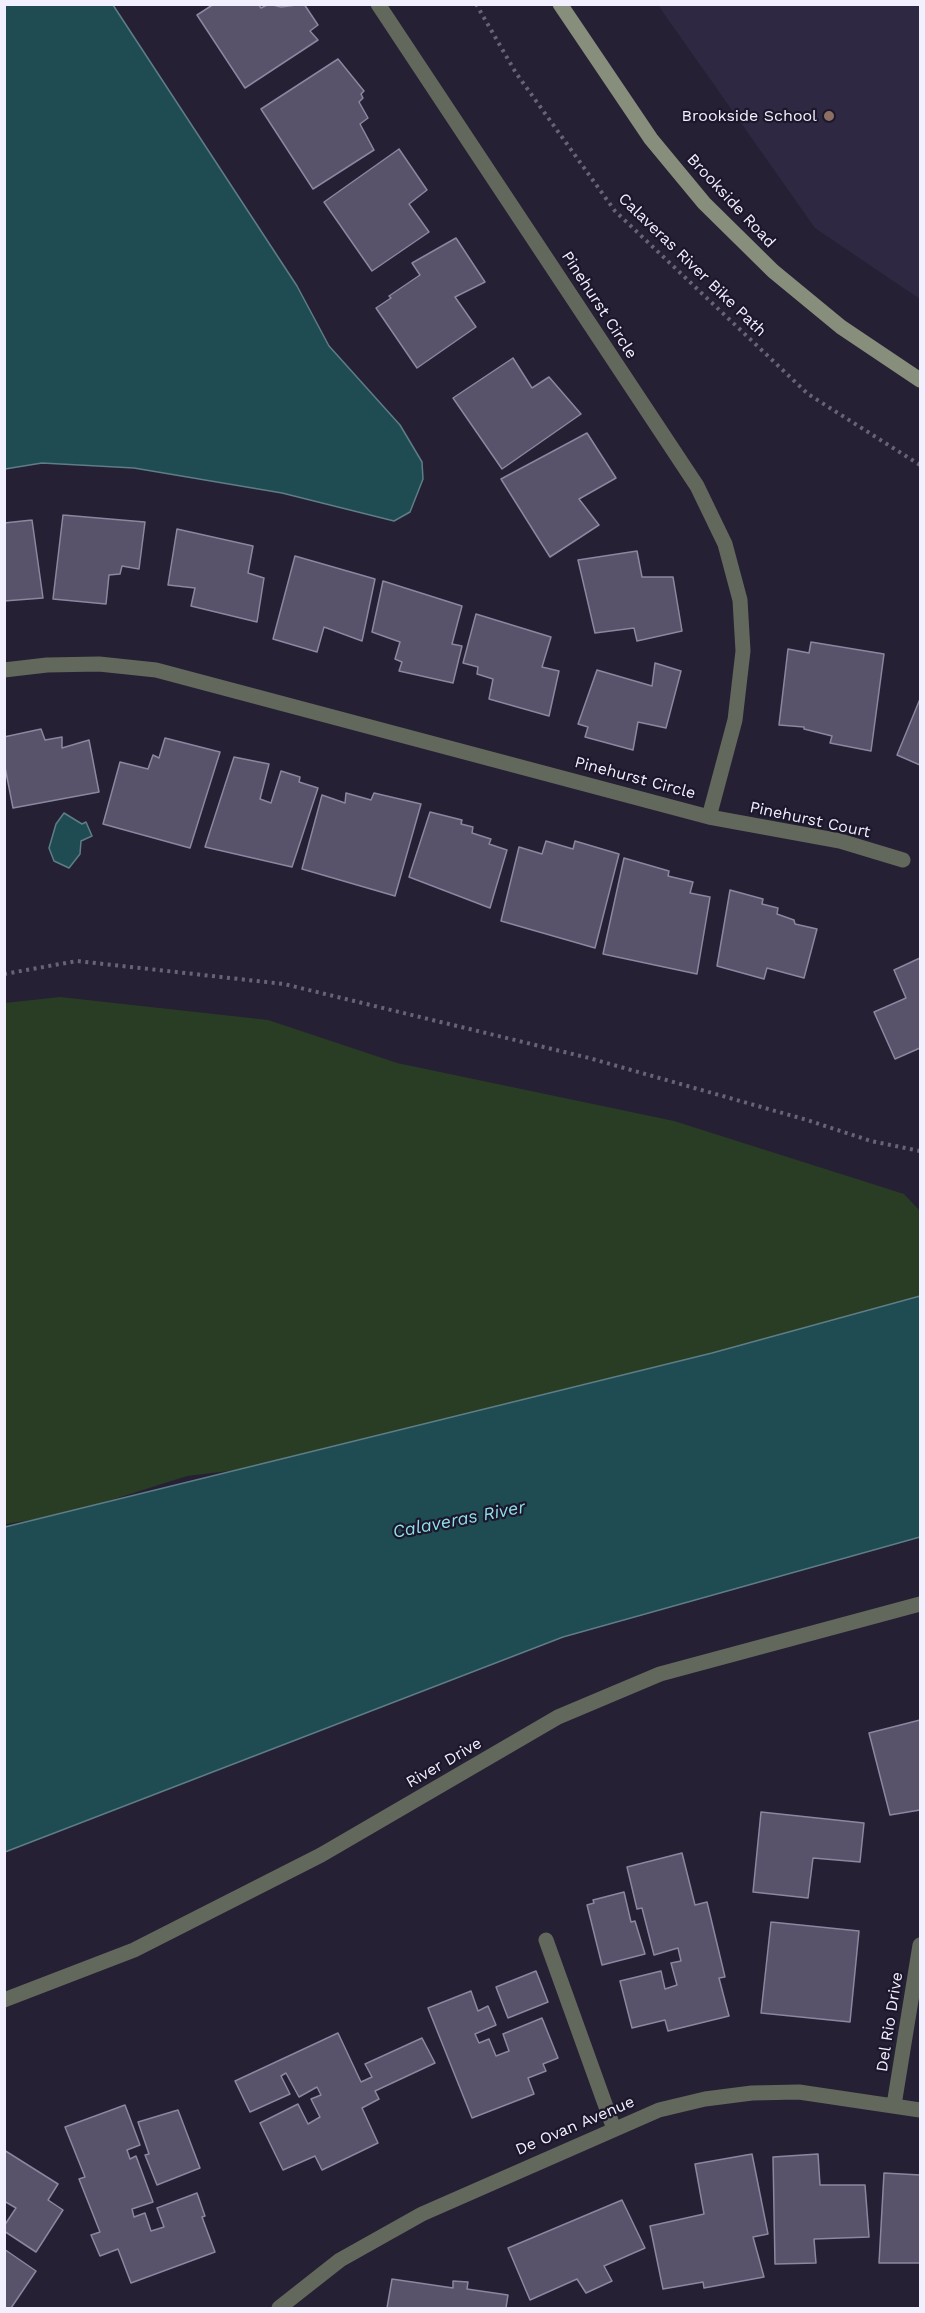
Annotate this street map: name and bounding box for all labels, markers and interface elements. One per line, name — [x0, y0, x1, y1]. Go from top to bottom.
place label: Brookside School — [682, 106, 817, 126]
marker: Brookside School — [822, 109, 836, 123]
street label: Brookside Road — [683, 150, 779, 252]
street label: Calaveras River Bike Path — [614, 189, 770, 341]
street label: Pinehurst Circle — [557, 248, 641, 362]
street label: Pinehurst Circle — [572, 753, 698, 803]
street label: Pinehurst Court — [748, 798, 872, 842]
water label: Calaveras River — [391, 1497, 527, 1543]
street label: River Drive — [403, 1734, 485, 1792]
street label: Del Rio Drive — [873, 1971, 907, 2073]
street label: De Ovan Avenue — [513, 2092, 637, 2160]

